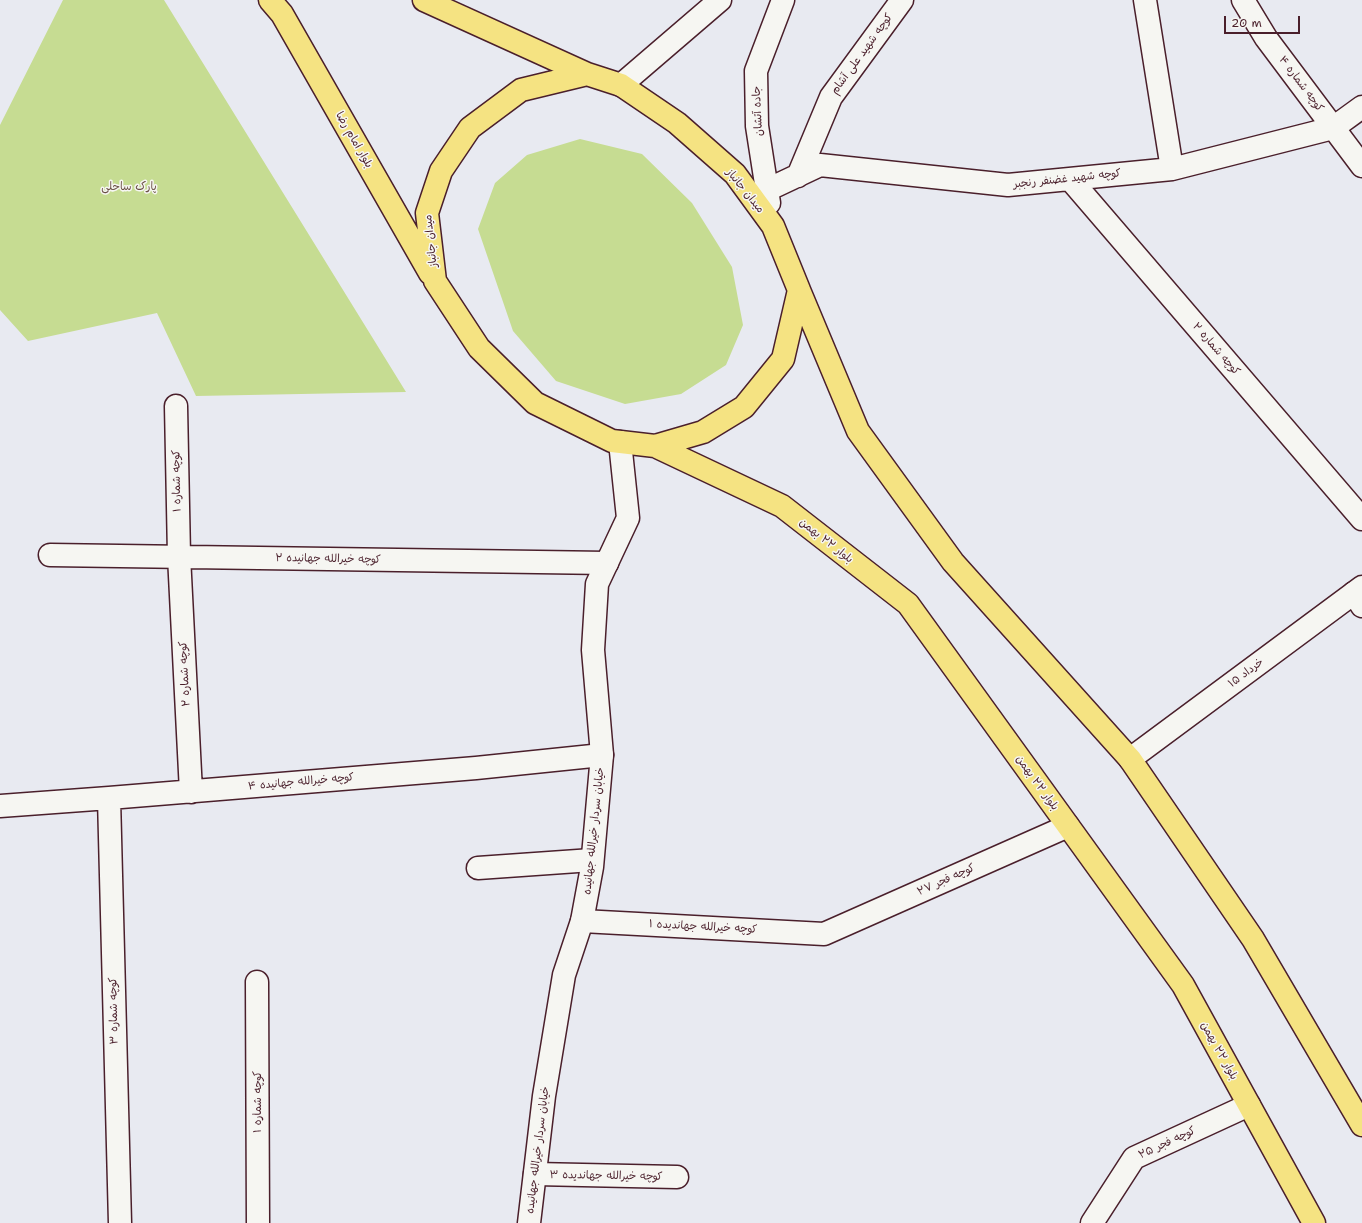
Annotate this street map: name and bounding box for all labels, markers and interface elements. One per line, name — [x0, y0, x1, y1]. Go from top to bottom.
scale bar — [1226, 8, 1302, 34]
street label: کوچه شهید علی آشام — [828, 11, 896, 97]
text: 20 m — [1231, 15, 1262, 31]
street label: کوچه شماره ۴ — [1276, 54, 1326, 114]
street label: جاده آتشان — [750, 86, 766, 136]
street label: بلوار امام رضا — [333, 109, 375, 171]
street label: میدان جانباز — [723, 166, 767, 216]
street label: کوچه شهید غضنفر رنجبر — [1012, 167, 1122, 191]
park label: پارک ساحلی — [101, 180, 157, 194]
street label: میدان جانباز — [422, 214, 440, 268]
street label: کوچه شماره ۲ — [1190, 320, 1242, 378]
street label: کوچه شماره ۱ — [170, 450, 184, 512]
street label: بلوار ۲۲ بهمن — [796, 516, 856, 566]
street label: کوچه خیرالله جهانیده ۲ — [275, 551, 381, 567]
street label: کوچه شماره ۲ — [177, 641, 193, 707]
street label: ۱۵ خرداد — [1226, 656, 1266, 690]
street label: بلوار ۲۲ بهمن — [1013, 753, 1061, 813]
street label: خیابان سردار خیرالله جهانیده — [581, 767, 607, 895]
street label: کوچه خیرالله جهانیده ۴ — [247, 771, 355, 793]
street label: کوچه فجر ۲۷ — [915, 861, 977, 899]
street label: کوچه خیرالله جهاندیده ۱ — [649, 918, 757, 936]
street label: کوچه شماره ۳ — [107, 977, 121, 1045]
street label: بلوار ۲۲ بهمن — [1198, 1020, 1240, 1082]
street label: کوچه شماره ۱ — [251, 1071, 265, 1133]
street label: خیابان سردار خیرالله جهانیده — [524, 1086, 552, 1214]
street label: کوچه فجر ۲۵ — [1136, 1124, 1198, 1162]
street label: کوچه خیرالله جهاندیده ۳ — [549, 1168, 663, 1184]

